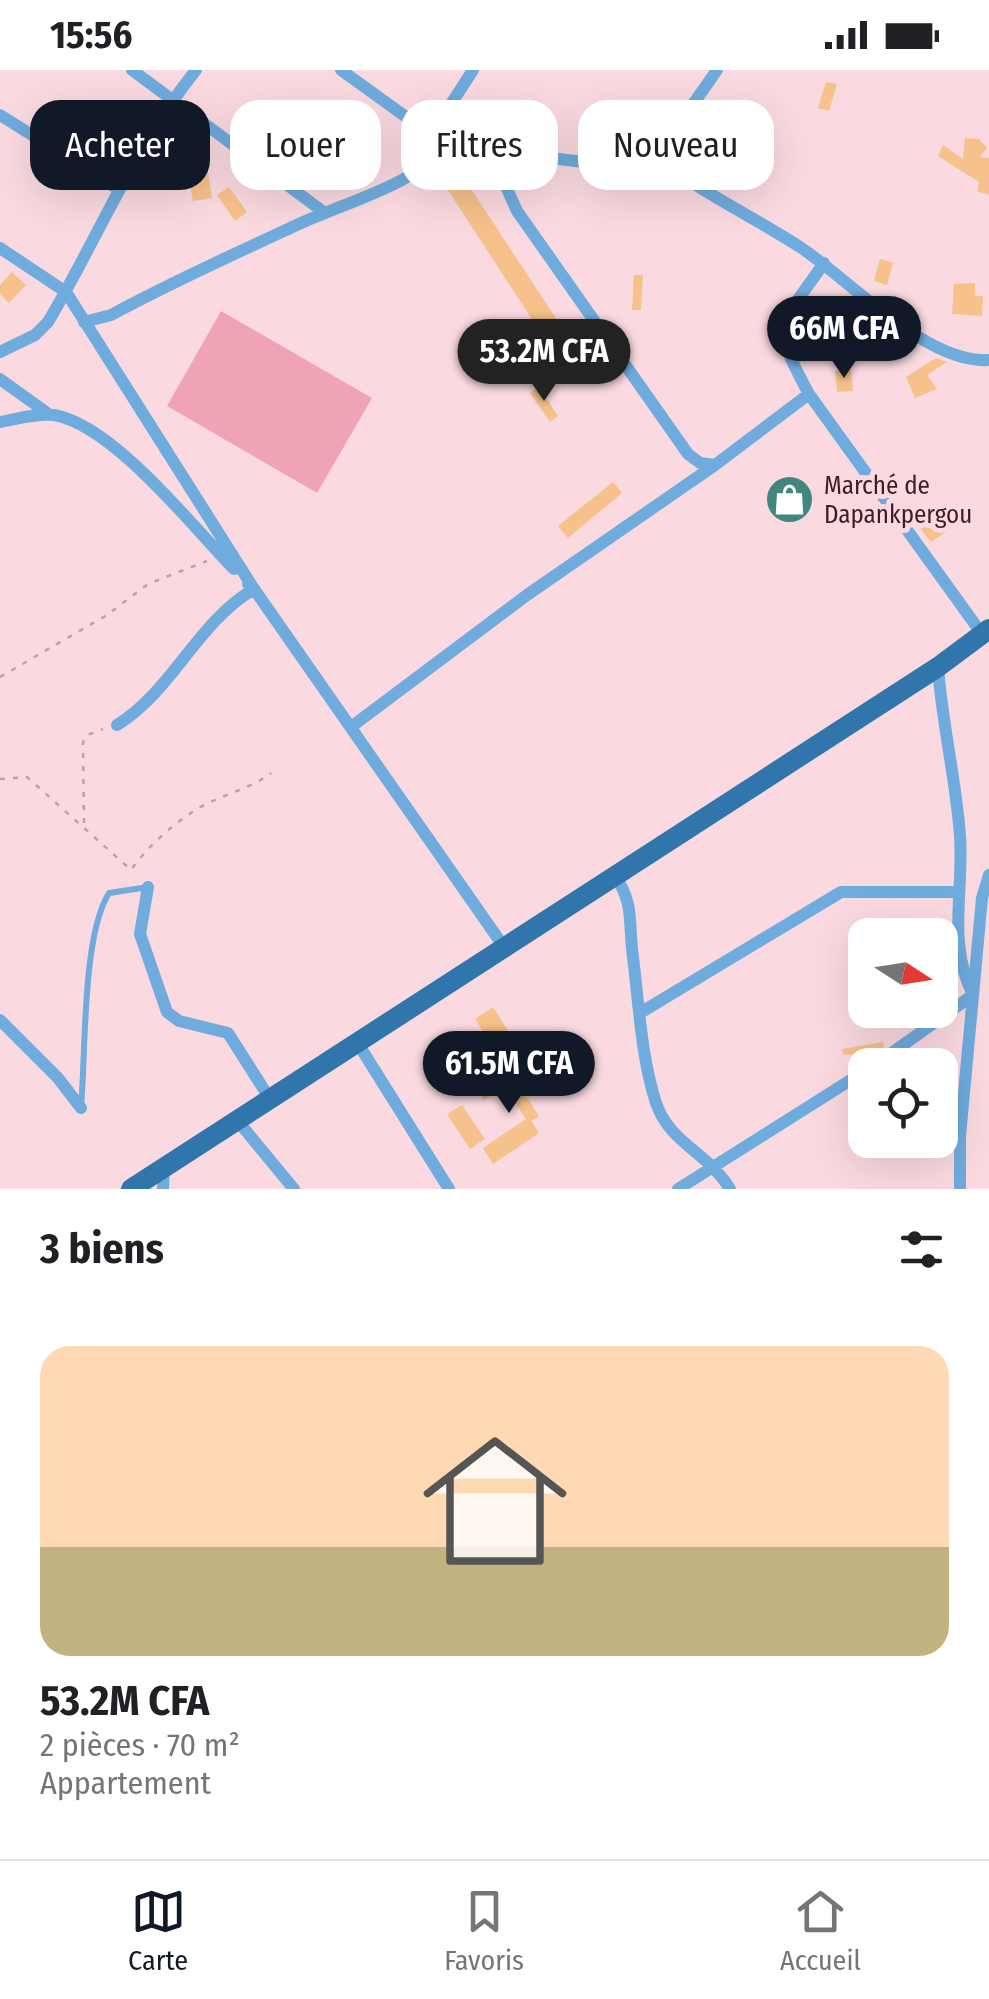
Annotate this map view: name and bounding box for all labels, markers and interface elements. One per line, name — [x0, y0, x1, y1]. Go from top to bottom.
text: 15:56 — [50, 12, 132, 58]
chip: Acheter — [30, 100, 210, 190]
chip: Louer — [230, 100, 381, 190]
chip: Filtres — [401, 100, 558, 190]
chip: Nouveau — [578, 100, 774, 190]
pin: 66M CFA — [752, 296, 936, 381]
text: 66M CFA — [789, 309, 899, 347]
pin: 53.2M CFA — [430, 319, 658, 404]
text: 53.2M CFA — [479, 332, 609, 370]
place label: Marché de Dapankpergou — [824, 471, 972, 530]
shop icon: Marché de Dapankpergou — [763, 474, 815, 526]
north arrow — [848, 918, 958, 1028]
map controls — [848, 918, 958, 1158]
pin: 61.5M CFA — [395, 1031, 623, 1116]
text: 61.5M CFA — [445, 1044, 573, 1082]
button: locate — [848, 1048, 958, 1158]
icon: filters — [894, 1222, 949, 1277]
text: 3 biens — [40, 1224, 164, 1274]
icon: home — [405, 1411, 585, 1591]
text: 53.2M CFA — [40, 1676, 209, 1726]
text: 2 pièces · 70 m² — [40, 1726, 240, 1764]
text: Appartement — [40, 1764, 211, 1802]
tab: Carte — [128, 1884, 188, 1977]
tab: Favoris — [444, 1884, 524, 1977]
tab: Accueil — [780, 1884, 861, 1977]

